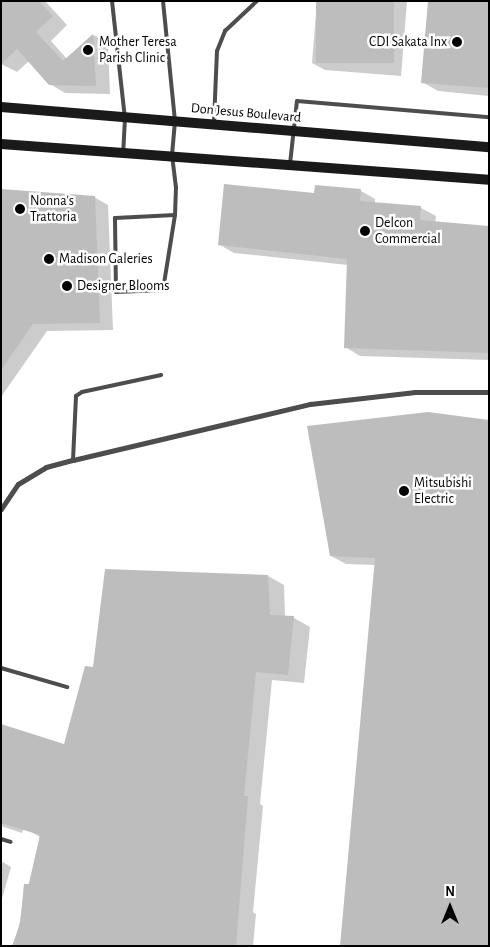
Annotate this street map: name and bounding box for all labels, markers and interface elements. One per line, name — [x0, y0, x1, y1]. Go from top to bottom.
place label: Mother Teresa Parish Clinic — [99, 34, 177, 66]
place label: CDI Sakata Inx — [369, 34, 447, 50]
marker: CDI Sakata Inx — [451, 36, 463, 48]
marker: Mother Teresa Parish Clinic — [81, 43, 95, 57]
street label: Don Jesus Boulevard — [190, 100, 302, 126]
place label: Nonna's Trattoria — [30, 193, 77, 226]
marker: Nonna's Trattoria — [14, 203, 26, 215]
place label: Delcon Commercial — [375, 215, 441, 248]
marker: Delcon Commercial — [359, 225, 371, 237]
place label: Madison Galeries — [59, 251, 153, 267]
marker: Madison Galeries — [43, 253, 55, 265]
place label: Designer Blooms — [77, 278, 169, 294]
marker: Designer Blooms — [61, 280, 73, 292]
place label: Mitsubishi Electric — [414, 475, 472, 508]
marker: Mitsubishi Electric — [398, 485, 410, 497]
north arrow — [425, 882, 475, 932]
text: N — [445, 885, 455, 899]

